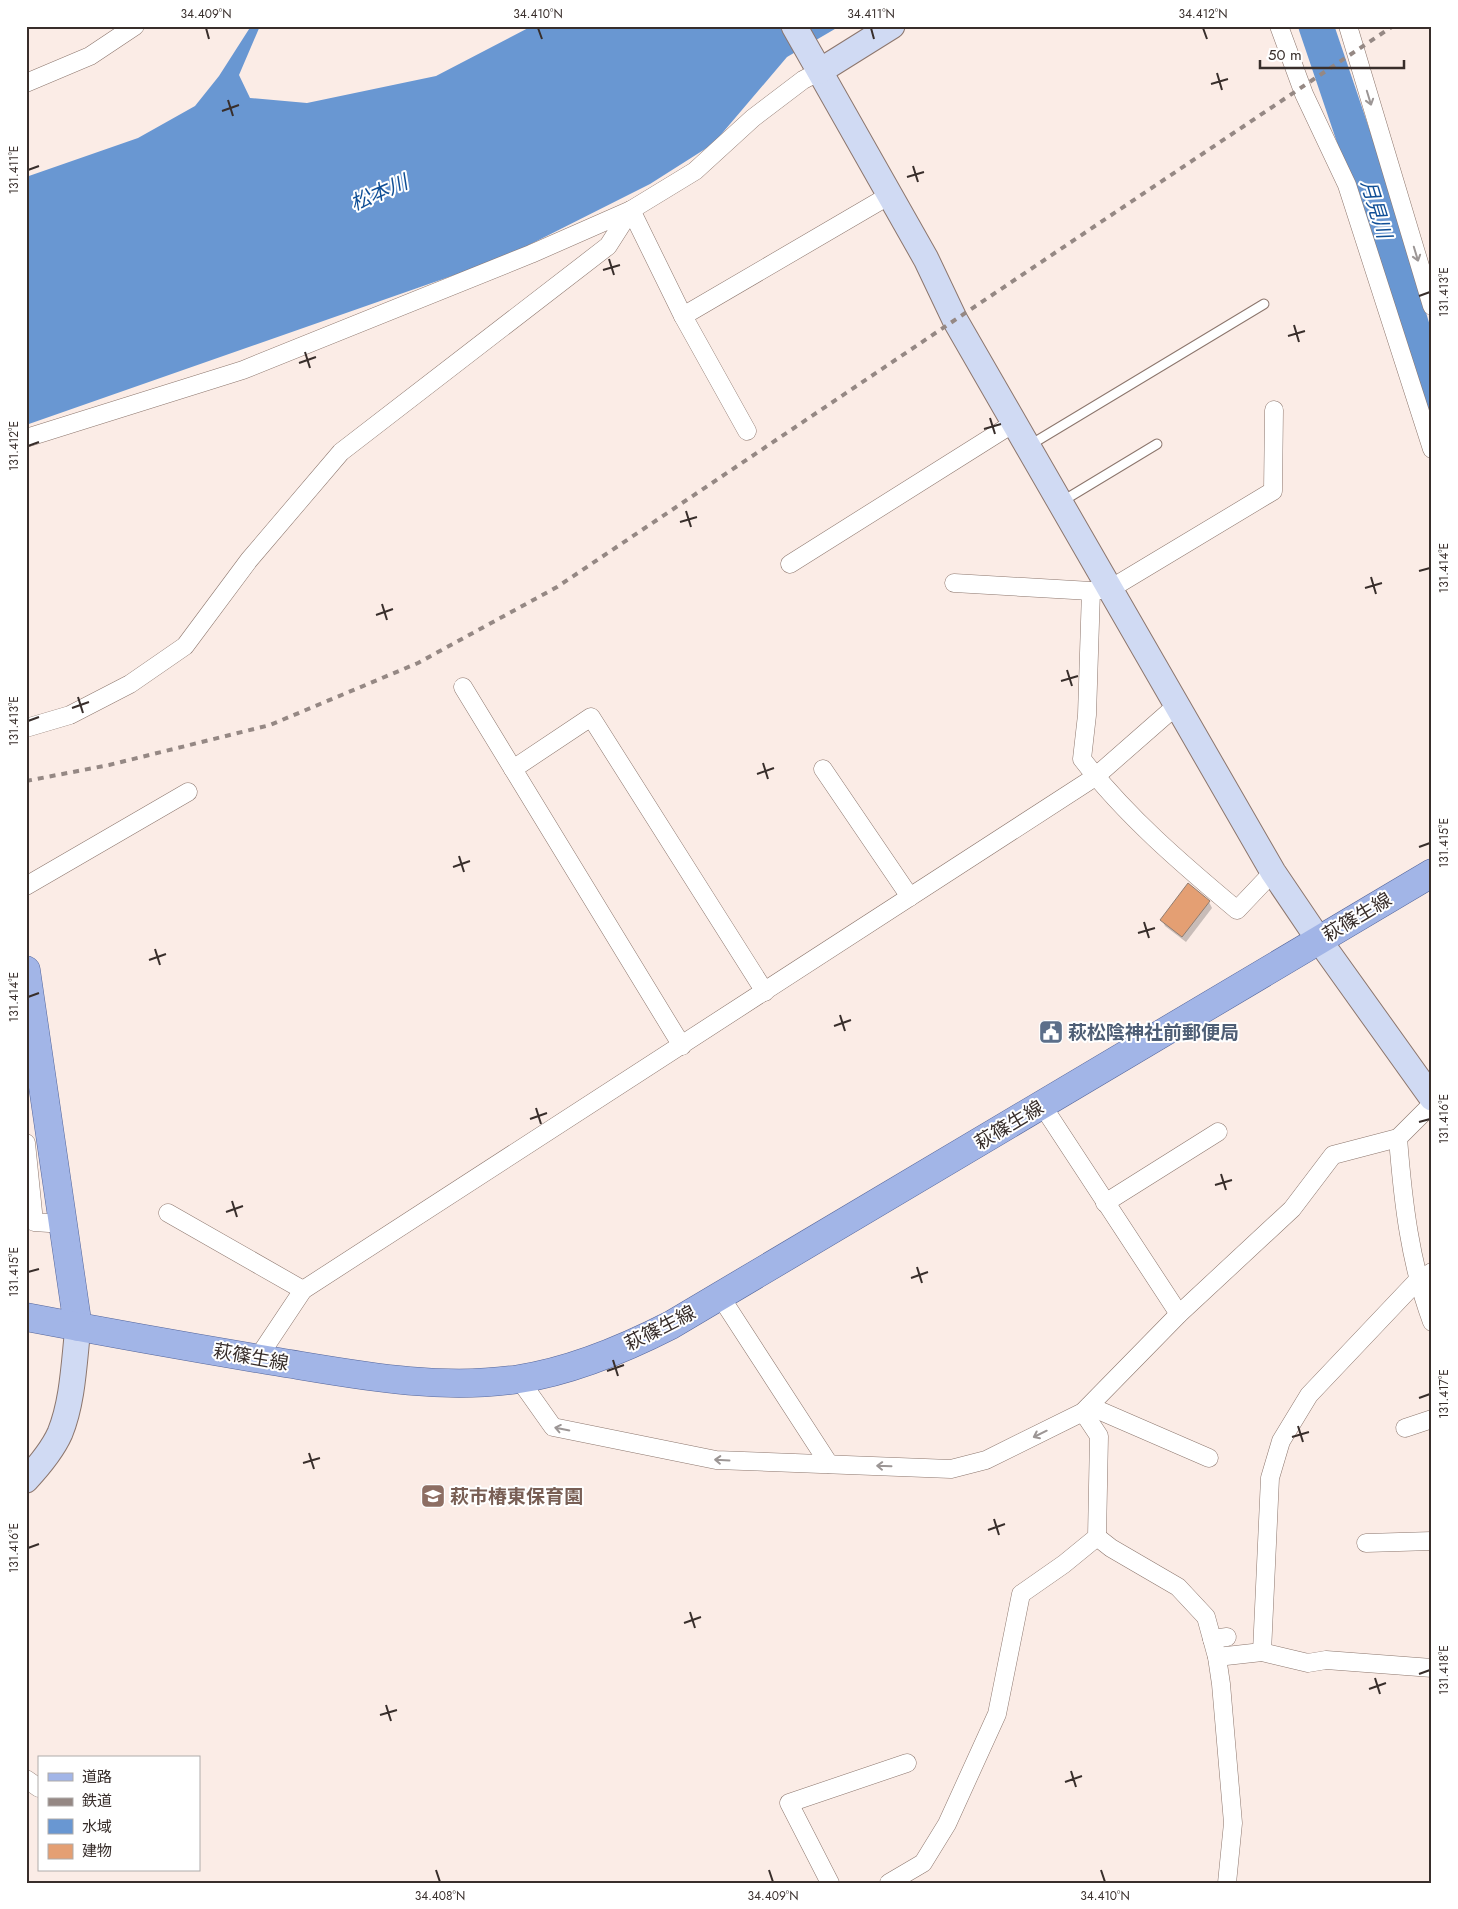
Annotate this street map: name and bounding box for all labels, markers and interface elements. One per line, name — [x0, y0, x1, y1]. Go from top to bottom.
text: 34.409°N — [181, 5, 231, 23]
text: 34.410°N — [513, 5, 563, 23]
text: 34.411°N — [847, 5, 895, 23]
text: 34.412°N — [1178, 5, 1228, 23]
scale bar — [1260, 38, 1404, 70]
text: 50 m — [1268, 44, 1302, 66]
one-way arrow — [1365, 90, 1375, 106]
text: 131.411°E — [5, 146, 23, 194]
water label: 松本川 — [346, 167, 414, 218]
water label: 月見川 — [1353, 176, 1399, 244]
one-way arrow — [1411, 245, 1421, 261]
text: 131.413°E — [1435, 267, 1453, 317]
text: 131.412°E — [5, 421, 23, 471]
text: 131.414°E — [1435, 543, 1453, 593]
text: 131.413°E — [5, 696, 23, 746]
text: 131.415°E — [1435, 818, 1453, 868]
street label: 萩篠生線 — [1317, 886, 1397, 948]
text: 131.414°E — [5, 972, 23, 1022]
public building icon: 萩松陰神社前郵便局 — [1038, 1019, 1064, 1045]
place label: 萩松陰神社前郵便局 — [1068, 1019, 1239, 1046]
street label: 萩篠生線 — [969, 1094, 1049, 1156]
text: 131.416°E — [1435, 1094, 1453, 1144]
text: 131.415°E — [5, 1247, 23, 1297]
street label: 萩篠生線 — [620, 1299, 700, 1357]
street label: 萩篠生線 — [211, 1337, 291, 1377]
text: 131.417°E — [1435, 1369, 1453, 1419]
one-way arrow — [555, 1424, 571, 1434]
one-way arrow — [1032, 1429, 1047, 1439]
one-way arrow — [714, 1456, 730, 1465]
one-way arrow — [876, 1461, 892, 1471]
school or university icon: 萩市椿東保育園 — [420, 1483, 446, 1509]
place label: 萩市椿東保育園 — [450, 1483, 583, 1510]
text: 131.416°E — [5, 1523, 23, 1573]
text: 131.418°E — [1435, 1645, 1453, 1695]
legend — [38, 1756, 200, 1872]
text: 道路 — [82, 1766, 112, 1788]
text: 鉄道 — [82, 1790, 112, 1812]
text: 水域 — [82, 1816, 112, 1838]
text: 建物 — [82, 1840, 112, 1862]
text: 34.408°N — [415, 1887, 465, 1905]
text: 34.409°N — [748, 1887, 798, 1905]
text: 34.410°N — [1080, 1887, 1130, 1905]

